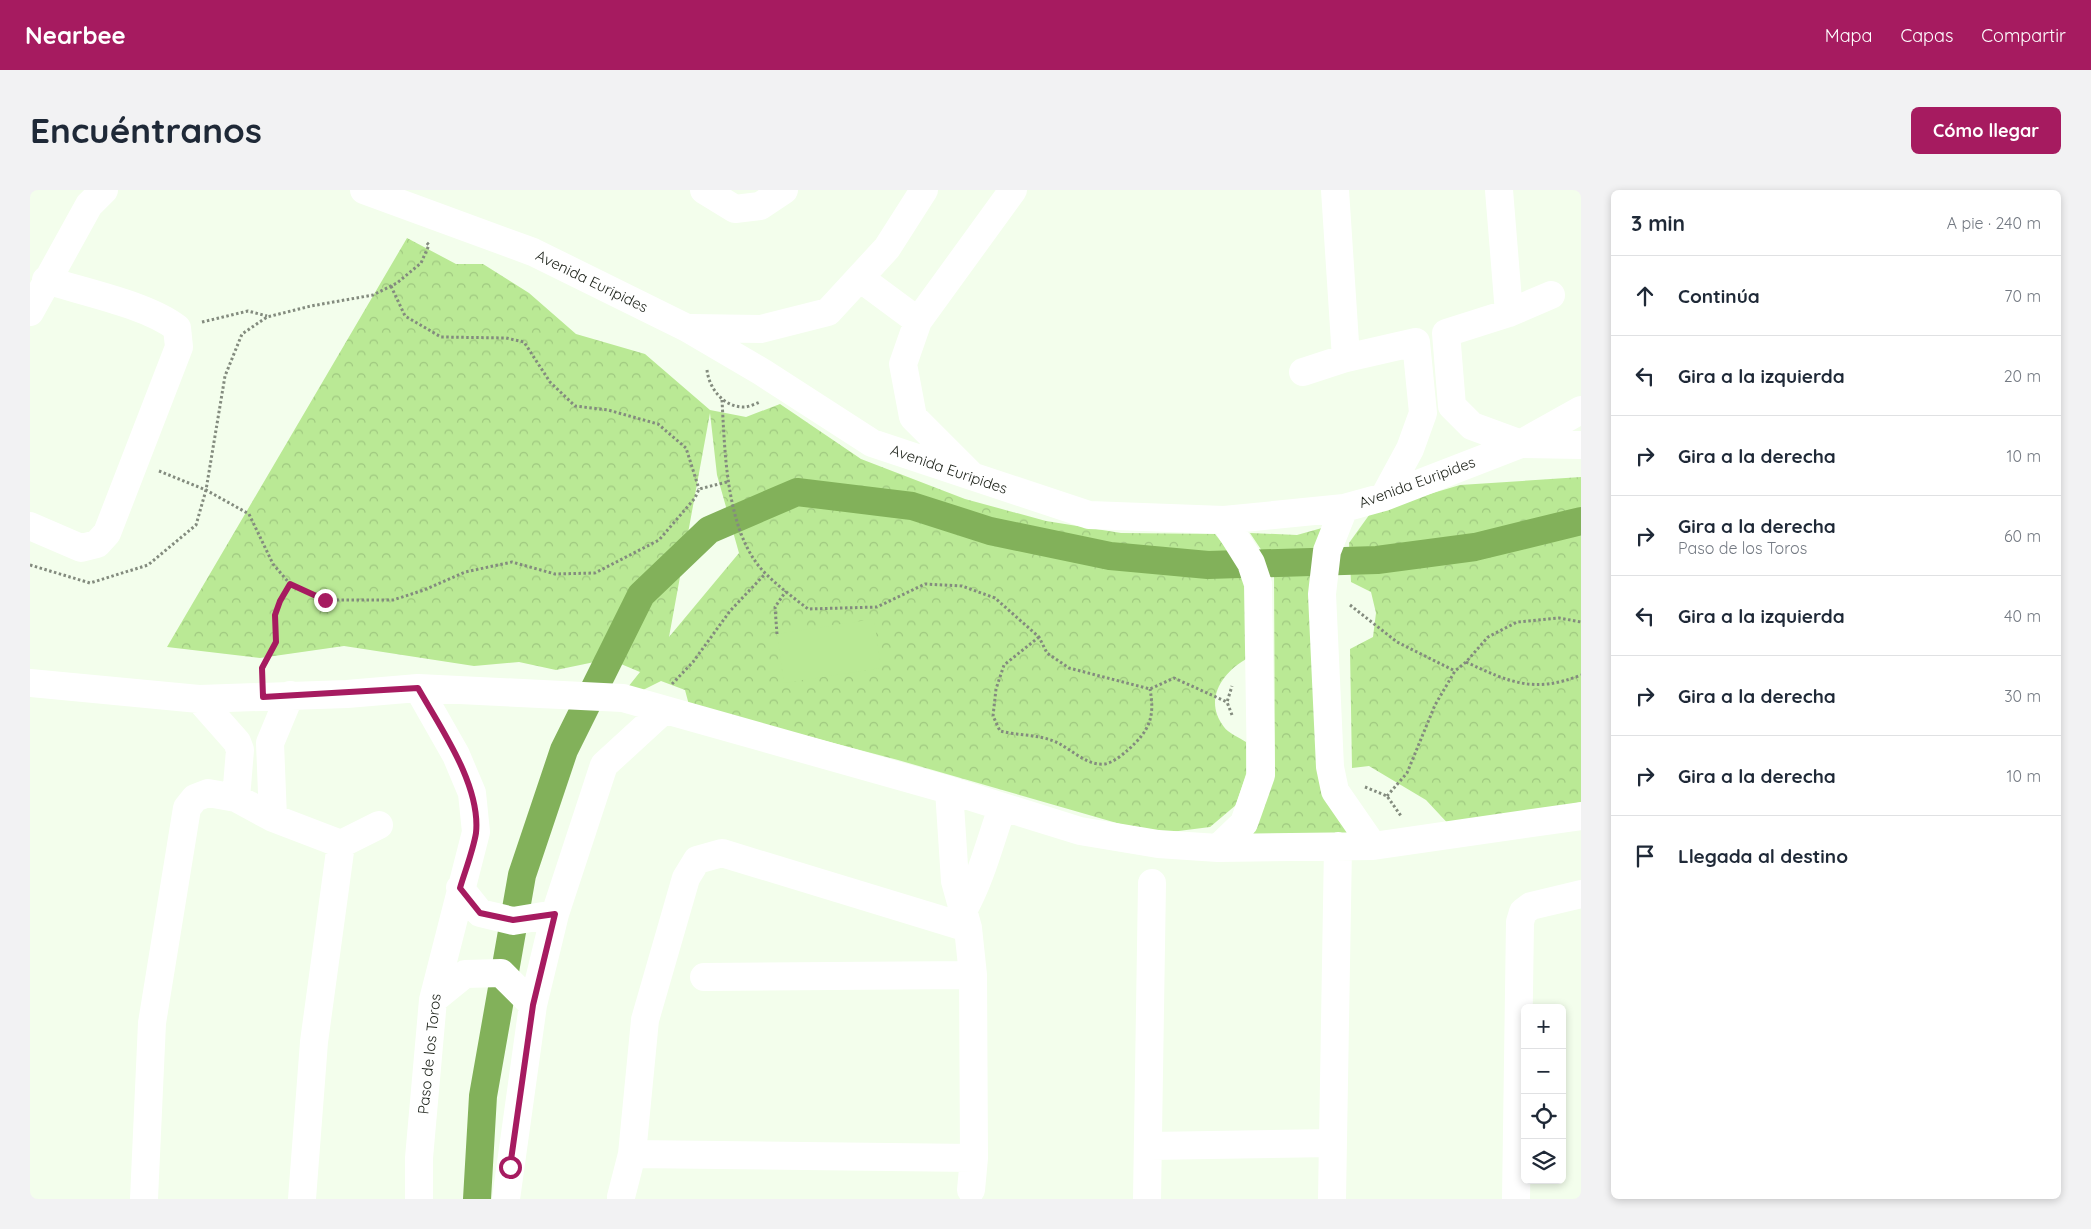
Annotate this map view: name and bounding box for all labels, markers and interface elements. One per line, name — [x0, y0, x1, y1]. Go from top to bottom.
text: Nearbee — [25, 20, 126, 50]
text: Mapa — [1825, 24, 1872, 47]
text: Capas — [1900, 24, 1953, 47]
text: Compartir — [1981, 24, 2066, 47]
button: Cómo llegar — [1911, 107, 2061, 154]
text: Encuéntranos — [30, 108, 262, 152]
text: 3 min — [1631, 210, 1685, 236]
text: A pie · 240 m — [1947, 213, 2041, 233]
street label: Avenida Euripides — [533, 246, 651, 316]
icon: ahead — [1631, 282, 1659, 310]
text: Continúa — [1678, 284, 1760, 308]
text: 70 m — [2004, 286, 2041, 306]
icon: left — [1631, 362, 1659, 390]
text: Gira a la izquierda — [1678, 364, 1845, 388]
text: 20 m — [2004, 366, 2041, 386]
street label: Avenida Euripides — [888, 440, 1010, 498]
icon: right — [1631, 442, 1659, 470]
text: Gira a la derecha — [1678, 444, 1836, 468]
text: 10 m — [2007, 446, 2041, 466]
street label: Avenida Euripides — [1356, 452, 1478, 512]
text: Gira a la derecha — [1678, 514, 1836, 538]
icon: right — [1631, 522, 1659, 550]
text: 60 m — [2004, 526, 2041, 546]
text: Paso de los Toros — [1678, 538, 1807, 558]
route end — [314, 589, 337, 612]
icon: left — [1631, 602, 1659, 630]
text: Gira a la izquierda — [1678, 604, 1845, 628]
text: 40 m — [2004, 606, 2041, 626]
icon: right — [1631, 682, 1659, 710]
text: Gira a la derecha — [1678, 684, 1836, 708]
text: 30 m — [2004, 686, 2041, 706]
icon: right — [1631, 762, 1659, 790]
text: Gira a la derecha — [1678, 764, 1836, 788]
text: 10 m — [2007, 766, 2041, 786]
icon: arrive — [1631, 842, 1659, 870]
text: Llegada al destino — [1678, 844, 1848, 868]
street label: Paso de los Toros — [413, 993, 445, 1115]
map controls — [1521, 1004, 1566, 1184]
button: + — [1521, 1004, 1566, 1049]
button: − — [1521, 1049, 1566, 1094]
button: locate — [1521, 1094, 1566, 1139]
button: layers — [1521, 1139, 1566, 1184]
route start — [499, 1156, 522, 1179]

